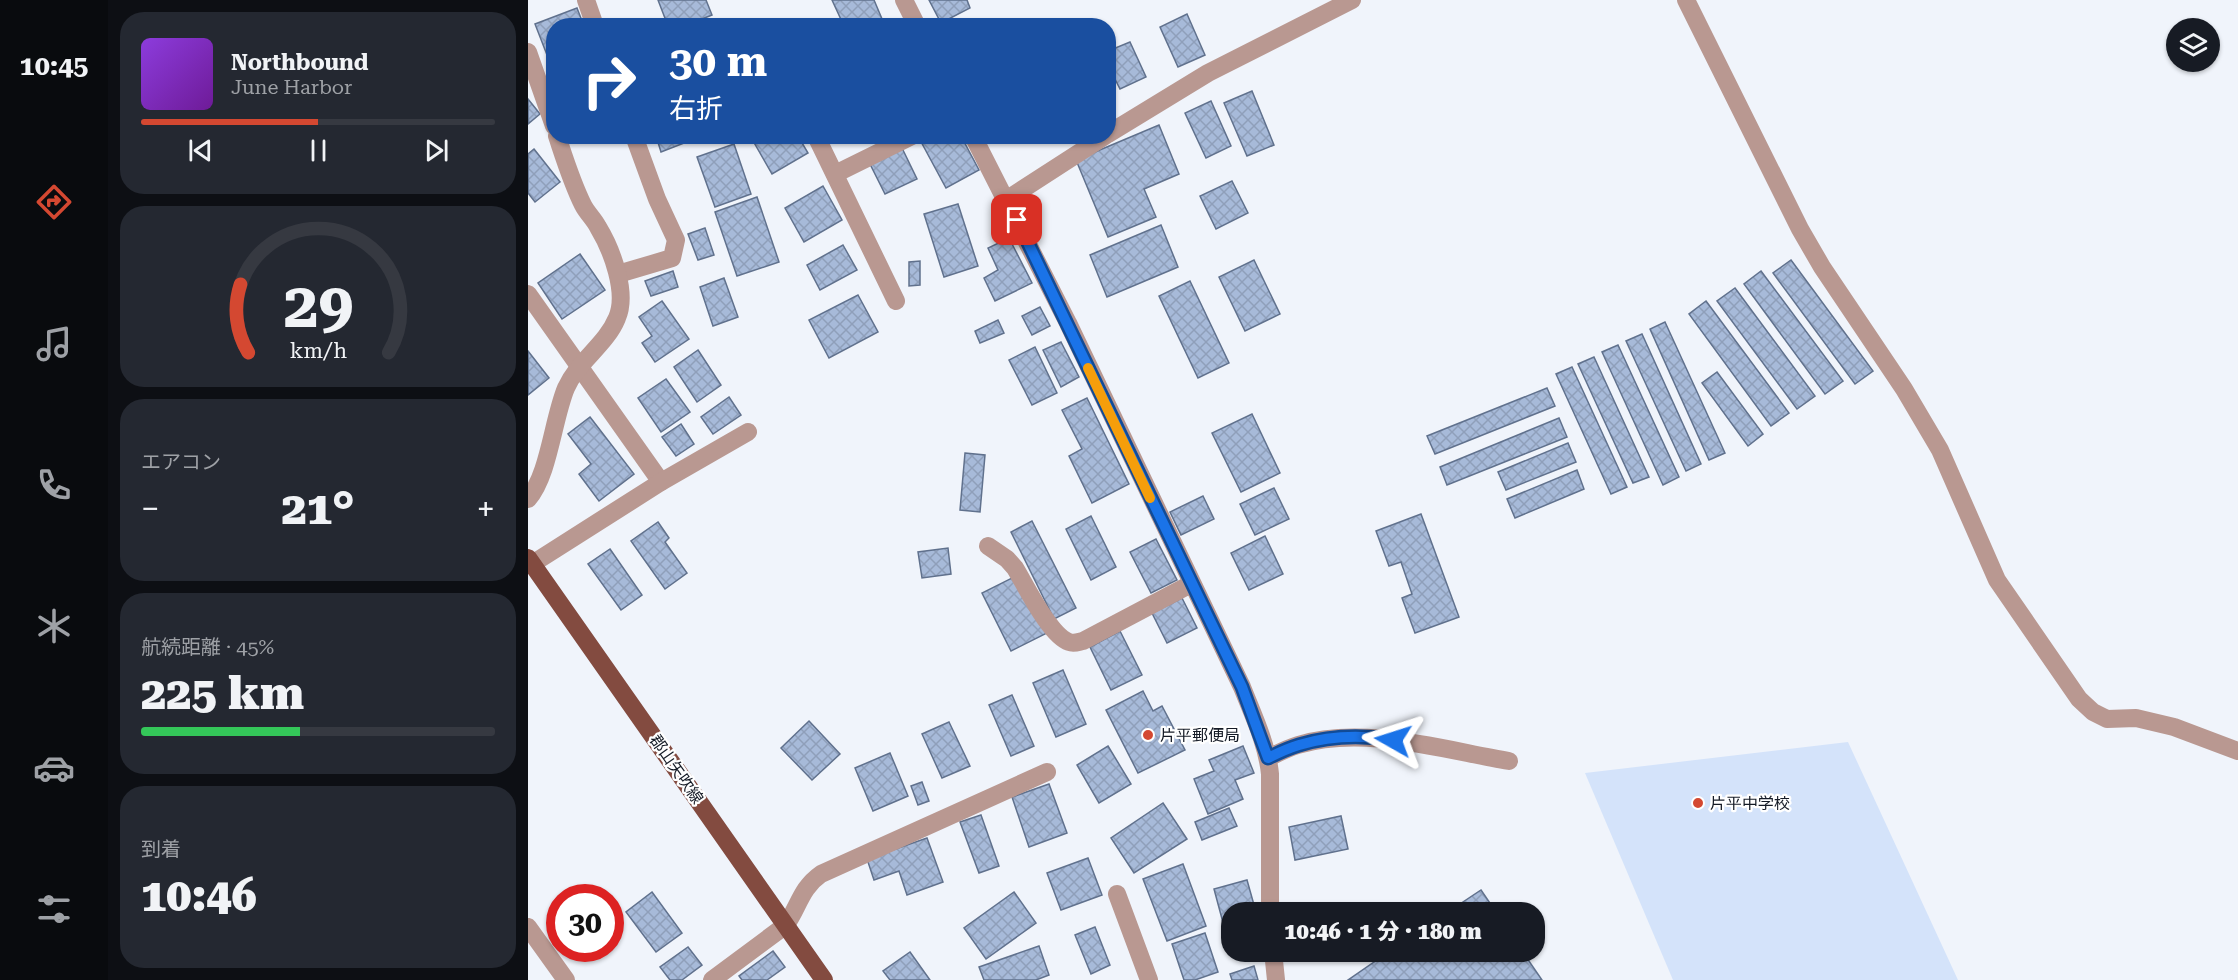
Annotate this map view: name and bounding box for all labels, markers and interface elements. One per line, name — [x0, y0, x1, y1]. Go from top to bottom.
map controls — [2166, 18, 2220, 72]
button: layers — [2166, 18, 2220, 72]
text: 30 m — [669, 37, 767, 86]
icon: right — [570, 42, 648, 120]
text: 10:45 — [20, 50, 88, 82]
text: Northbound — [231, 50, 369, 75]
text: June Harbor — [231, 75, 352, 99]
text: 右折 — [669, 93, 723, 125]
icon: previous — [184, 134, 217, 167]
icon: pause — [302, 134, 335, 167]
icon: next — [420, 134, 453, 167]
icon: directions — [33, 181, 75, 223]
pin — [991, 194, 1042, 245]
icon: arrive — [1000, 203, 1033, 236]
text: 29 — [283, 270, 353, 343]
icon: music — [33, 323, 75, 365]
text: km/h — [289, 339, 347, 364]
text: エアコン — [141, 450, 221, 474]
icon: phone — [33, 464, 75, 506]
text: 21° — [282, 482, 355, 535]
text: − — [141, 489, 159, 528]
text: + — [477, 489, 495, 528]
icon: climate — [33, 605, 75, 647]
text: 航続距離 · 45% — [141, 635, 274, 659]
text: 225 km — [141, 667, 304, 720]
position arrow — [1361, 708, 1425, 772]
place label: 片平郵便局 — [1160, 726, 1240, 745]
marker: 片平郵便局 — [1141, 728, 1155, 742]
street label: 郡山矢吹線 — [646, 731, 707, 808]
icon: car — [33, 747, 75, 789]
place label: 片平中学校 — [1710, 794, 1790, 813]
marker: 片平中学校 — [1691, 796, 1705, 810]
text: 到着 — [141, 837, 181, 861]
text: 10:46 — [141, 869, 257, 922]
speed limit sign: 30 — [546, 884, 624, 962]
icon: filters — [33, 888, 75, 930]
text: 10:46 · 1 分 · 180 m — [1284, 919, 1482, 944]

